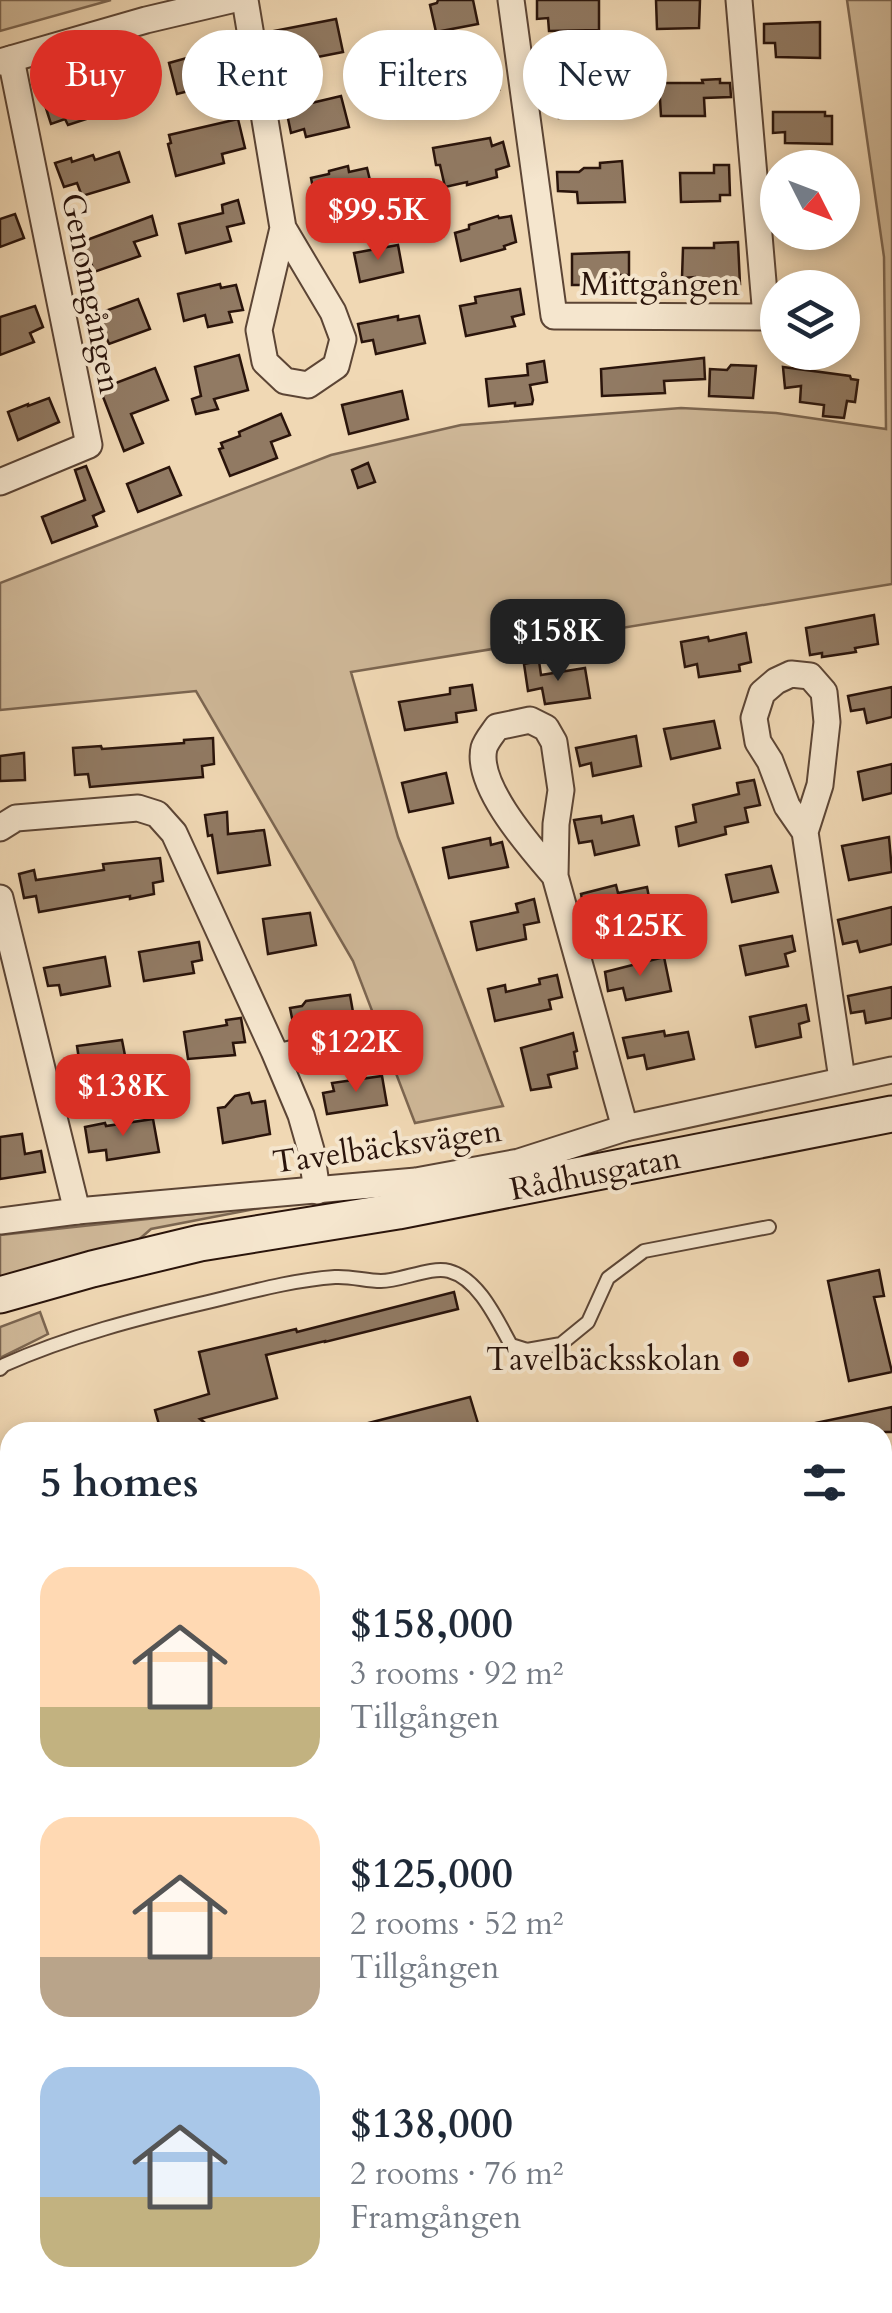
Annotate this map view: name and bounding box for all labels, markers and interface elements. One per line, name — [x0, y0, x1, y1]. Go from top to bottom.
chip: Buy — [30, 30, 162, 120]
chip: Rent — [182, 30, 323, 120]
chip: Filters — [343, 30, 503, 120]
chip: New — [523, 30, 667, 120]
north arrow — [760, 150, 860, 250]
map controls — [760, 150, 860, 370]
pin: $99.5K — [297, 178, 459, 263]
text: $99.5K — [328, 188, 428, 232]
street label: Genomgången — [50, 189, 132, 397]
street label: Mittgången — [580, 263, 740, 307]
button: layers — [760, 270, 860, 370]
pin: $158K — [488, 599, 628, 684]
text: $158K — [512, 609, 604, 653]
pin: $125K — [570, 894, 710, 979]
text: $125K — [594, 904, 686, 948]
pin: $122K — [286, 1010, 426, 1095]
text: $122K — [310, 1020, 402, 1064]
pin: $138K — [53, 1054, 193, 1139]
text: $138K — [77, 1064, 169, 1108]
street label: Tavelbäcksvägen — [270, 1109, 504, 1185]
street label: Rådhusgatan — [506, 1136, 684, 1212]
place label: Tavelbäcksskolan — [486, 1338, 721, 1382]
marker: Tavelbäcksskolan — [730, 1348, 752, 1370]
text: 5 homes — [40, 1454, 198, 1511]
icon: filters — [797, 1455, 852, 1510]
text: $158,000 — [350, 1595, 513, 1652]
icon: home — [120, 1607, 240, 1727]
text: 3 rooms · 92 m² — [350, 1652, 563, 1696]
text: Tillgången — [350, 1696, 499, 1740]
text: $125,000 — [350, 1845, 513, 1902]
icon: home — [120, 1857, 240, 1977]
text: 2 rooms · 52 m² — [350, 1902, 563, 1946]
text: Tillgången — [350, 1946, 499, 1990]
text: $138,000 — [350, 2095, 513, 2152]
icon: home — [120, 2107, 240, 2227]
text: 2 rooms · 76 m² — [350, 2152, 563, 2196]
text: Framgången — [350, 2196, 521, 2240]

